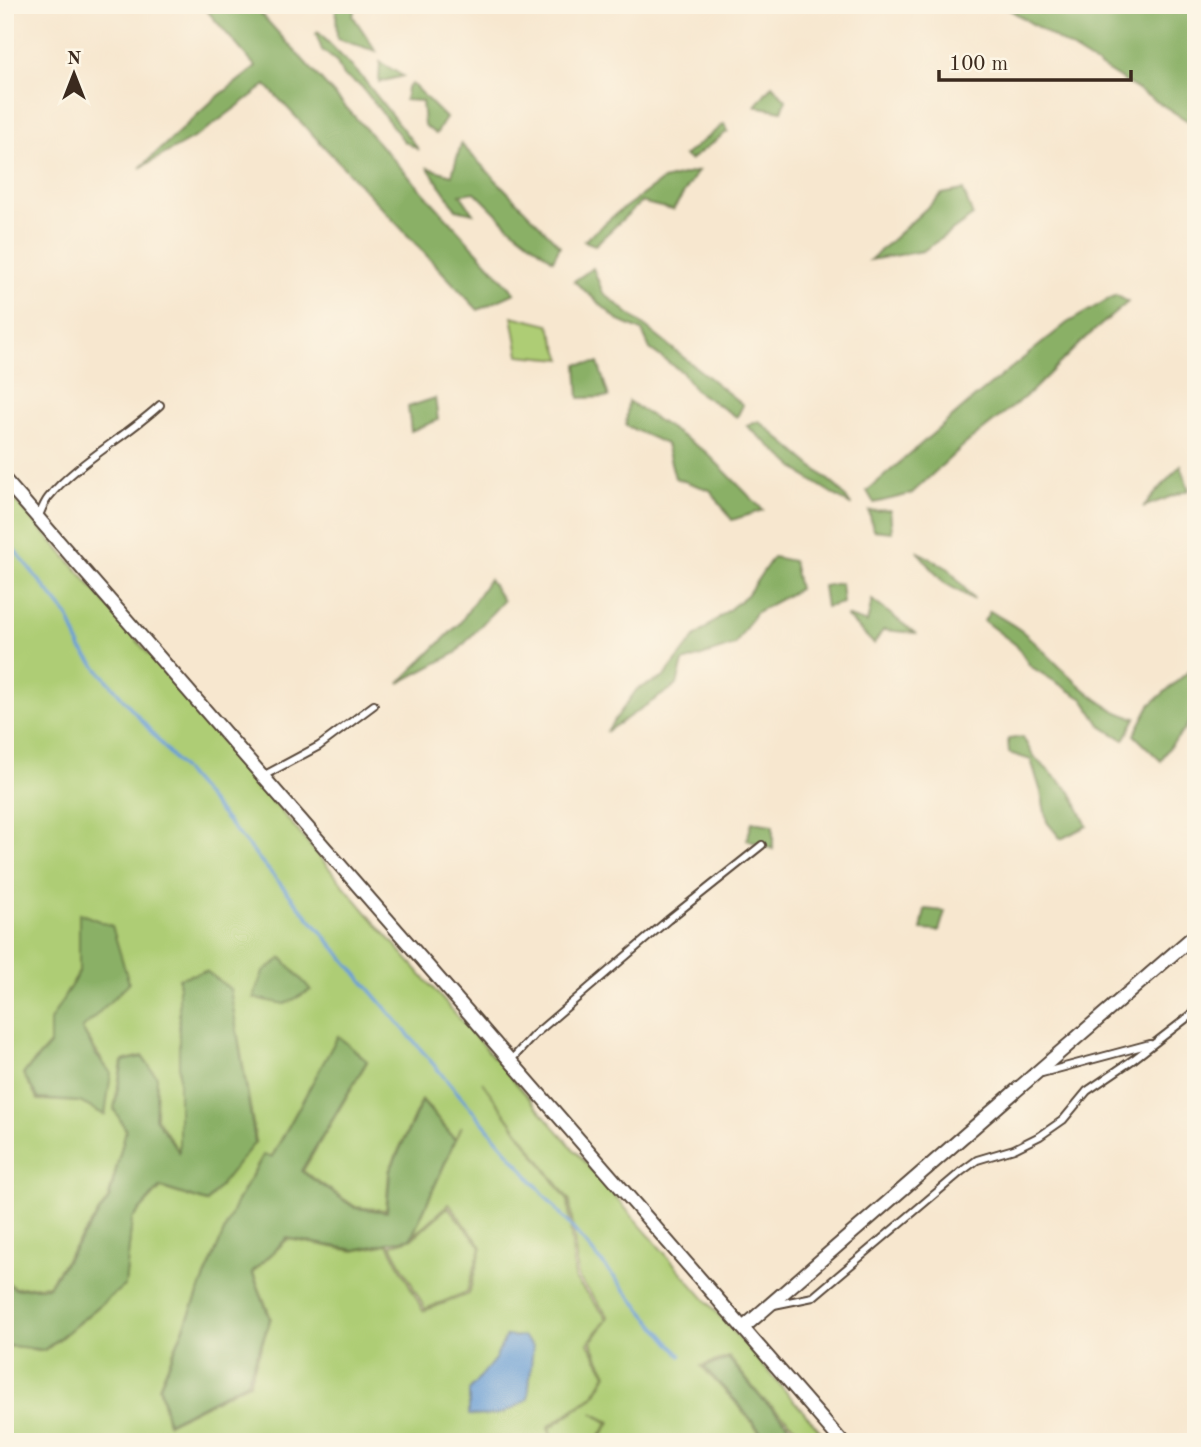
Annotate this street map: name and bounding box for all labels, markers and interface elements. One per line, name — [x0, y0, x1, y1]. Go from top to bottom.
north arrow — [38, 38, 108, 108]
scale bar — [939, 38, 1131, 82]
text: N — [67, 50, 82, 69]
text: 100 m — [949, 54, 1008, 75]

